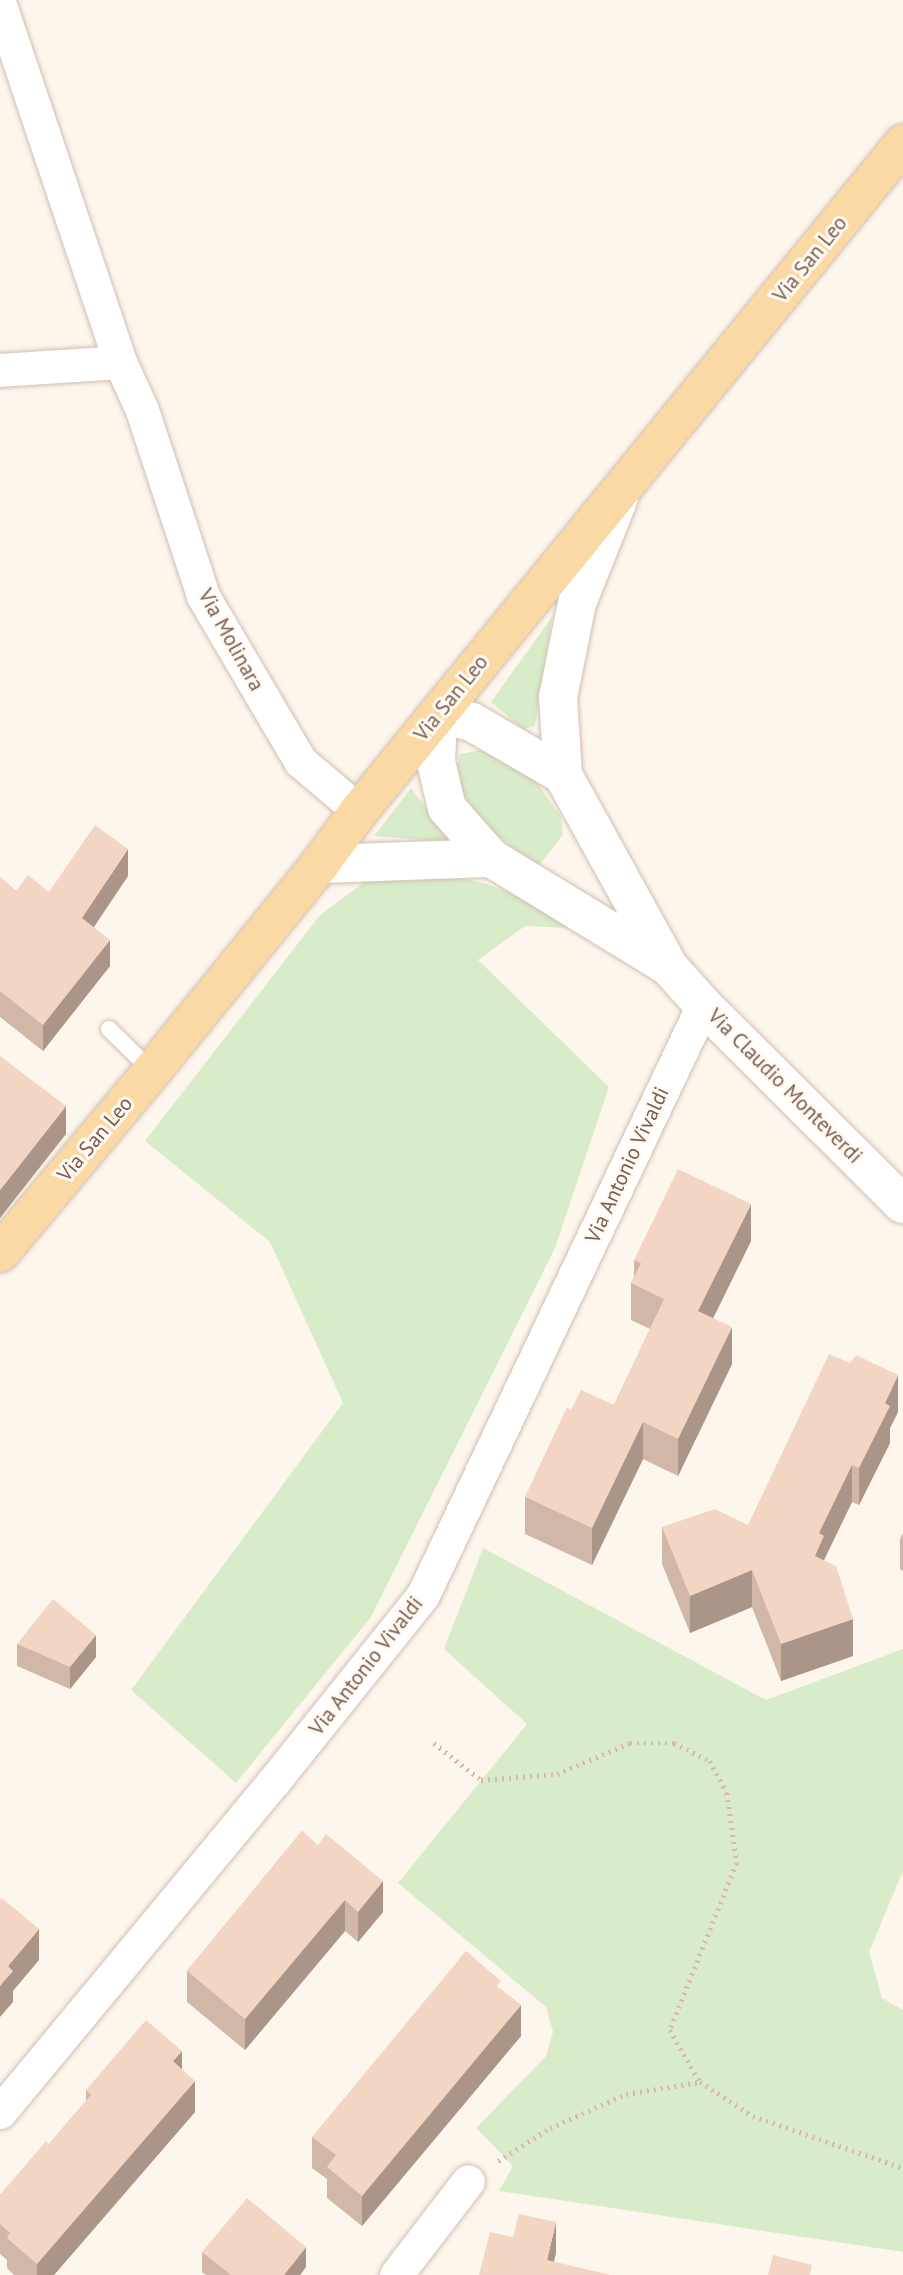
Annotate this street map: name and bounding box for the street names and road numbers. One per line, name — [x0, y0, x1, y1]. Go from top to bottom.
street label: Via San Leo — [768, 211, 852, 307]
street label: Via Molinara — [193, 585, 269, 695]
street label: Via San Leo — [409, 650, 493, 746]
street label: Via Claudio Monteverdi — [702, 1003, 868, 1169]
street label: Via Antonio Vivaldi — [580, 1082, 674, 1248]
street label: Via San Leo — [52, 1091, 138, 1187]
street label: Via Antonio Vivaldi — [304, 1591, 428, 1741]

